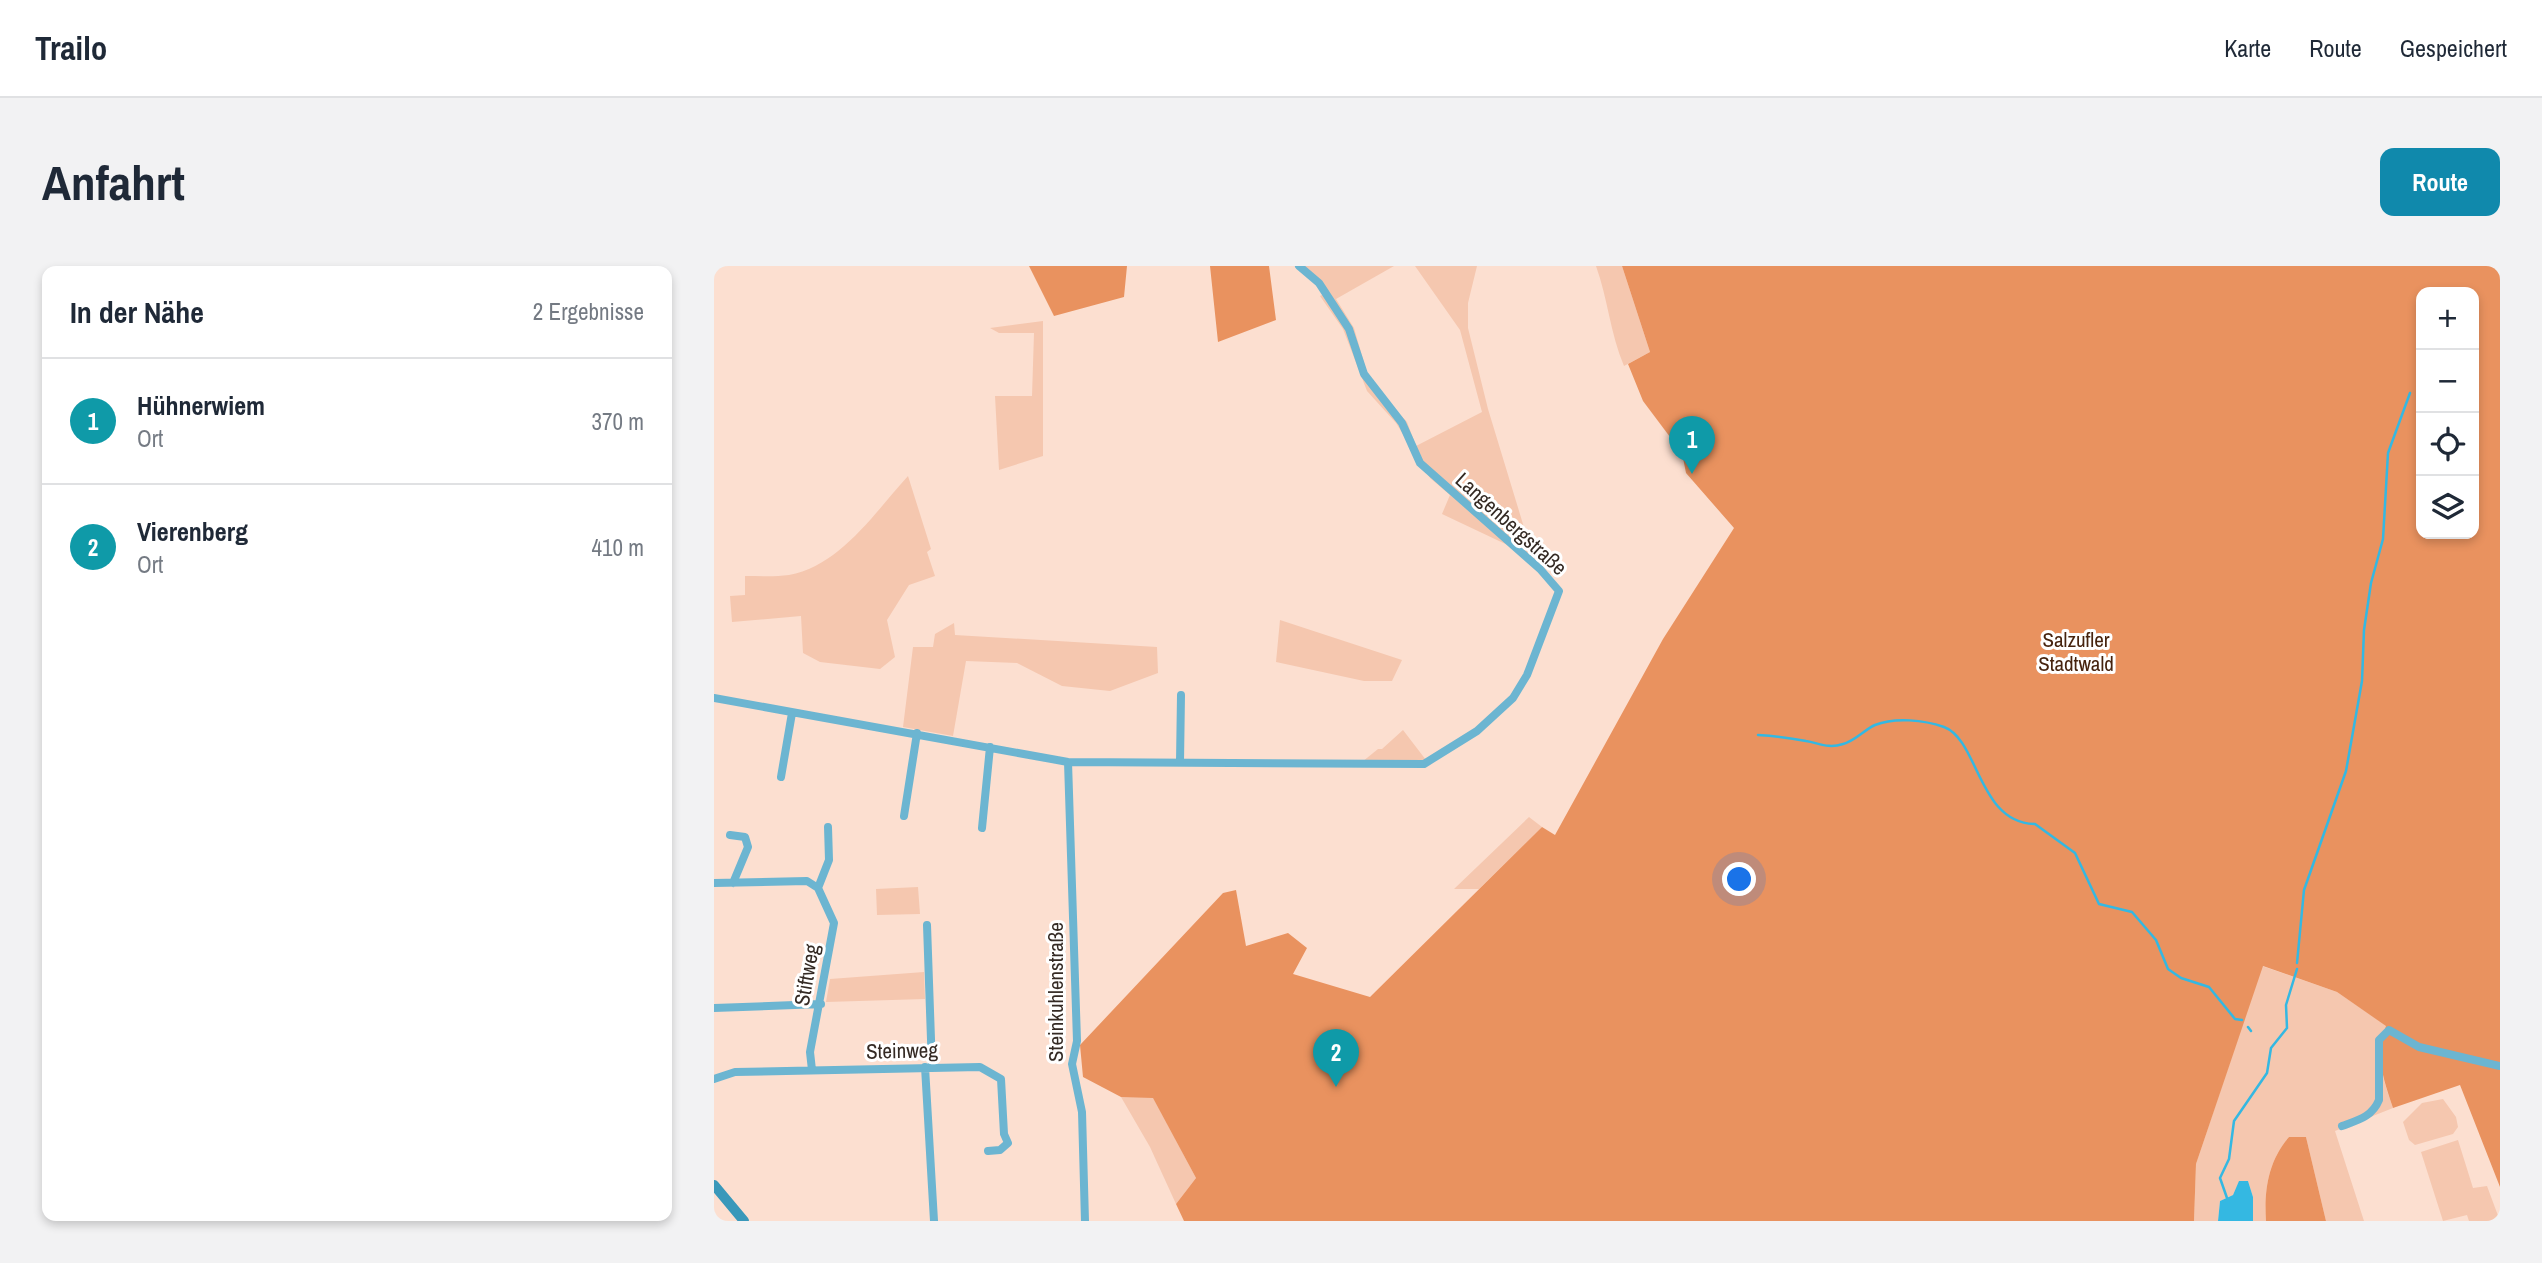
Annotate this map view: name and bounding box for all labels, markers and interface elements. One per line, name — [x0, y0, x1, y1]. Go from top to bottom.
text: Trailo — [35, 26, 107, 70]
text: Karte — [2224, 32, 2271, 64]
text: Route — [2309, 32, 2362, 64]
text: Gespeichert — [2400, 32, 2507, 64]
button: Route — [2380, 148, 2500, 216]
text: Anfahrt — [42, 149, 185, 215]
map controls — [2416, 287, 2479, 539]
button: + — [2416, 287, 2479, 350]
text: In der Nähe — [70, 292, 204, 332]
text: 2 Ergebnisse — [533, 296, 644, 327]
button: − — [2416, 350, 2479, 413]
text: Hühnerwiem — [137, 388, 265, 423]
text: 1 — [88, 406, 98, 437]
text: 370 m — [592, 406, 644, 437]
button: locate — [2416, 413, 2479, 476]
pin: 1 — [1669, 416, 1715, 474]
text: Ort — [137, 423, 163, 454]
street label: Langenbergstraße — [1449, 466, 1573, 581]
button: layers — [2416, 476, 2479, 539]
text: Vierenberg — [137, 514, 248, 549]
text: 2 — [88, 532, 98, 563]
text: 410 m — [592, 532, 644, 563]
text: Ort — [137, 549, 163, 580]
park label: Salzufler Stadtwald — [2038, 625, 2114, 678]
your location — [1722, 862, 1756, 896]
street label: Steinkuhlenstraße — [1041, 922, 1070, 1062]
street label: Stiftweg — [787, 941, 826, 1008]
pin: 2 — [1313, 1029, 1359, 1087]
street label: Steinweg — [866, 1035, 939, 1066]

